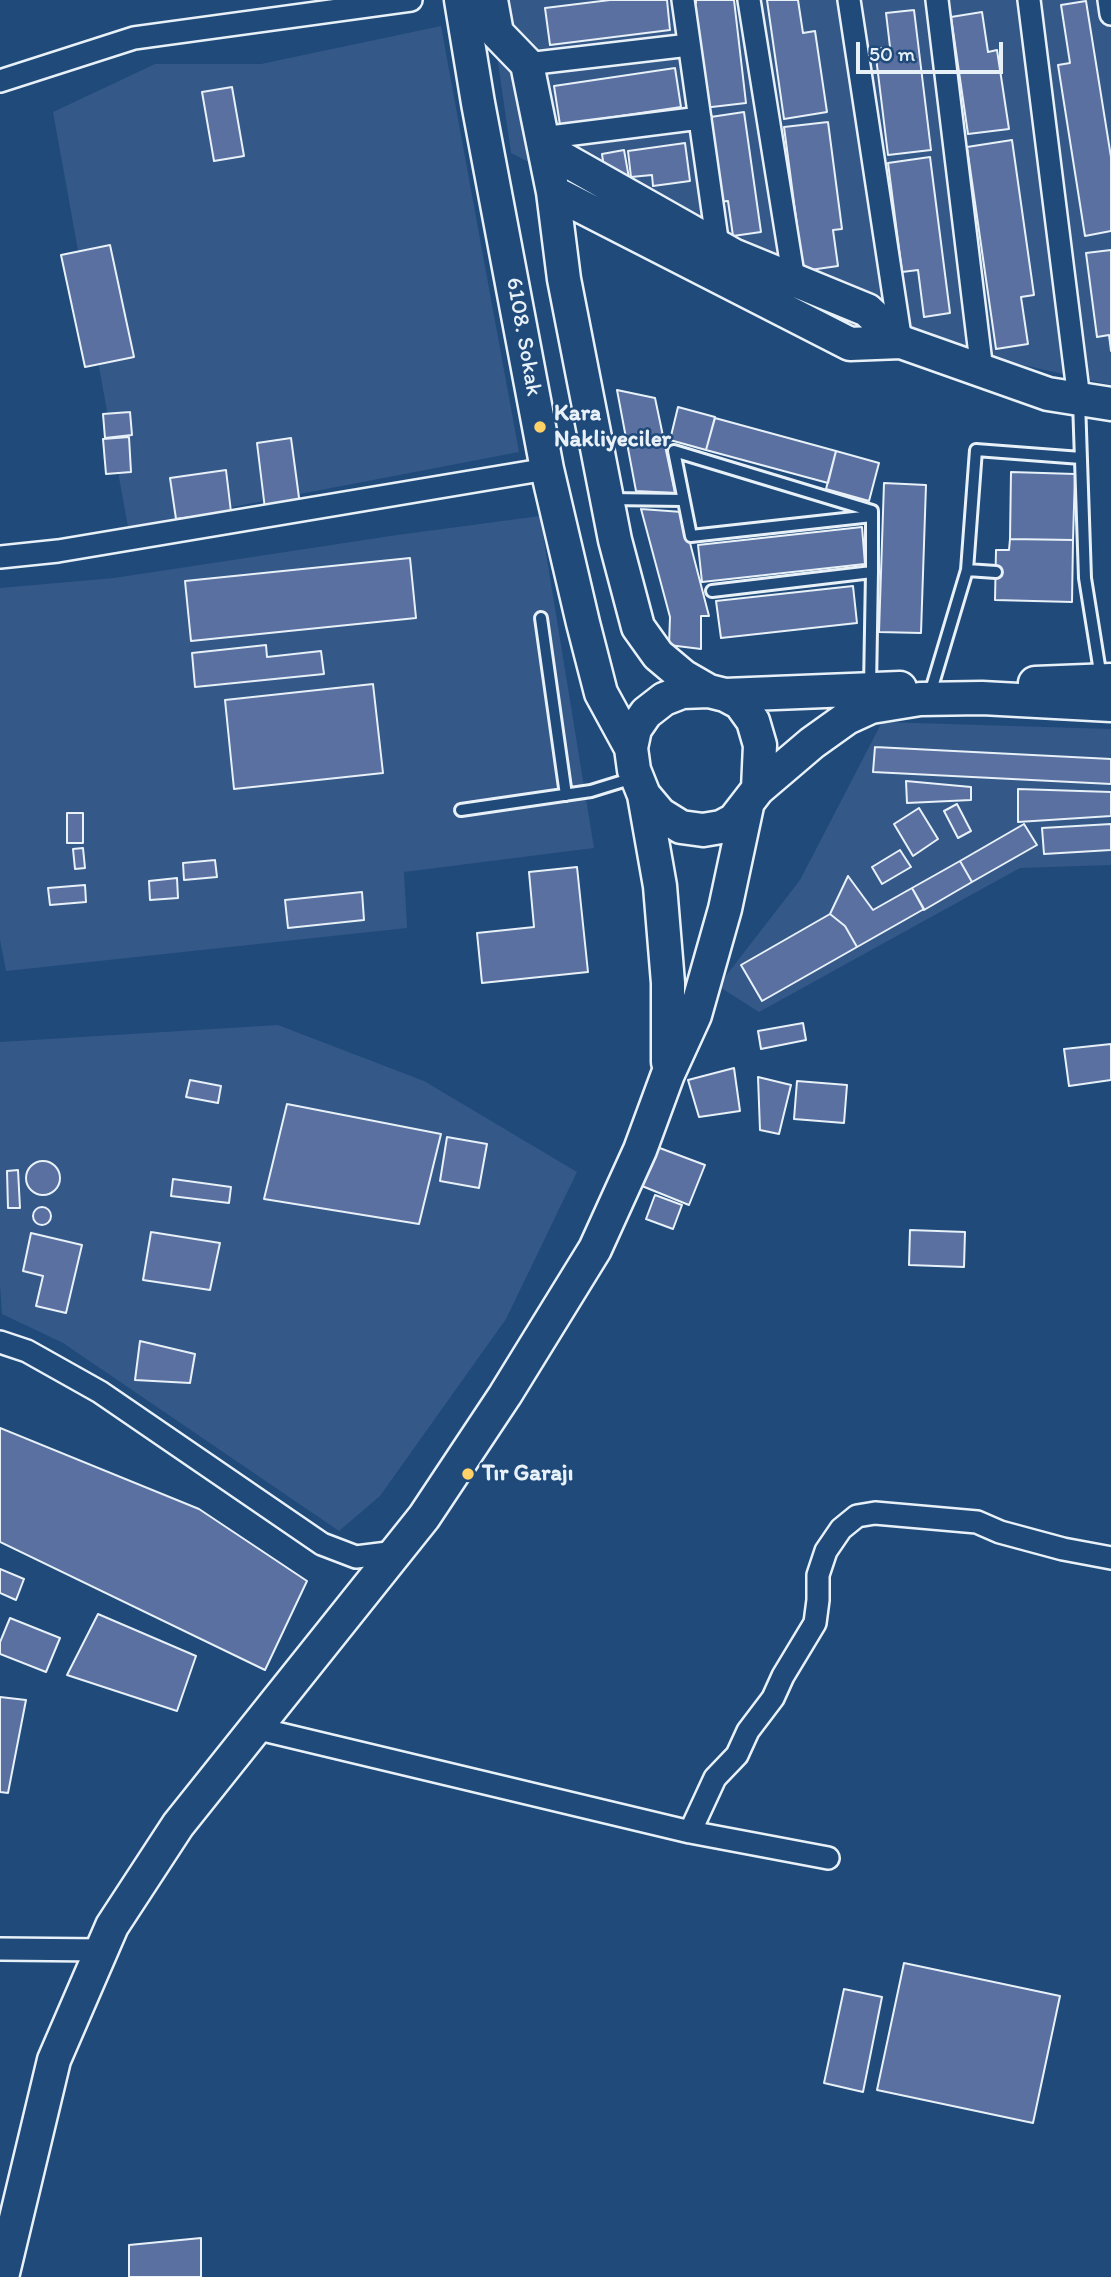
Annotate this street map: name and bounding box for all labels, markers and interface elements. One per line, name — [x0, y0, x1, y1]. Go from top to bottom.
scale bar — [859, 28, 1006, 72]
text: 50 m — [869, 41, 915, 66]
street label: 6108. Sokak — [499, 275, 547, 399]
place label: Kara Nakliyeciler — [554, 400, 671, 454]
marker: Kara Nakliyeciler — [532, 419, 548, 435]
place label: Tır Garajı — [482, 1460, 573, 1488]
marker: Tır Garajı — [460, 1466, 476, 1482]

